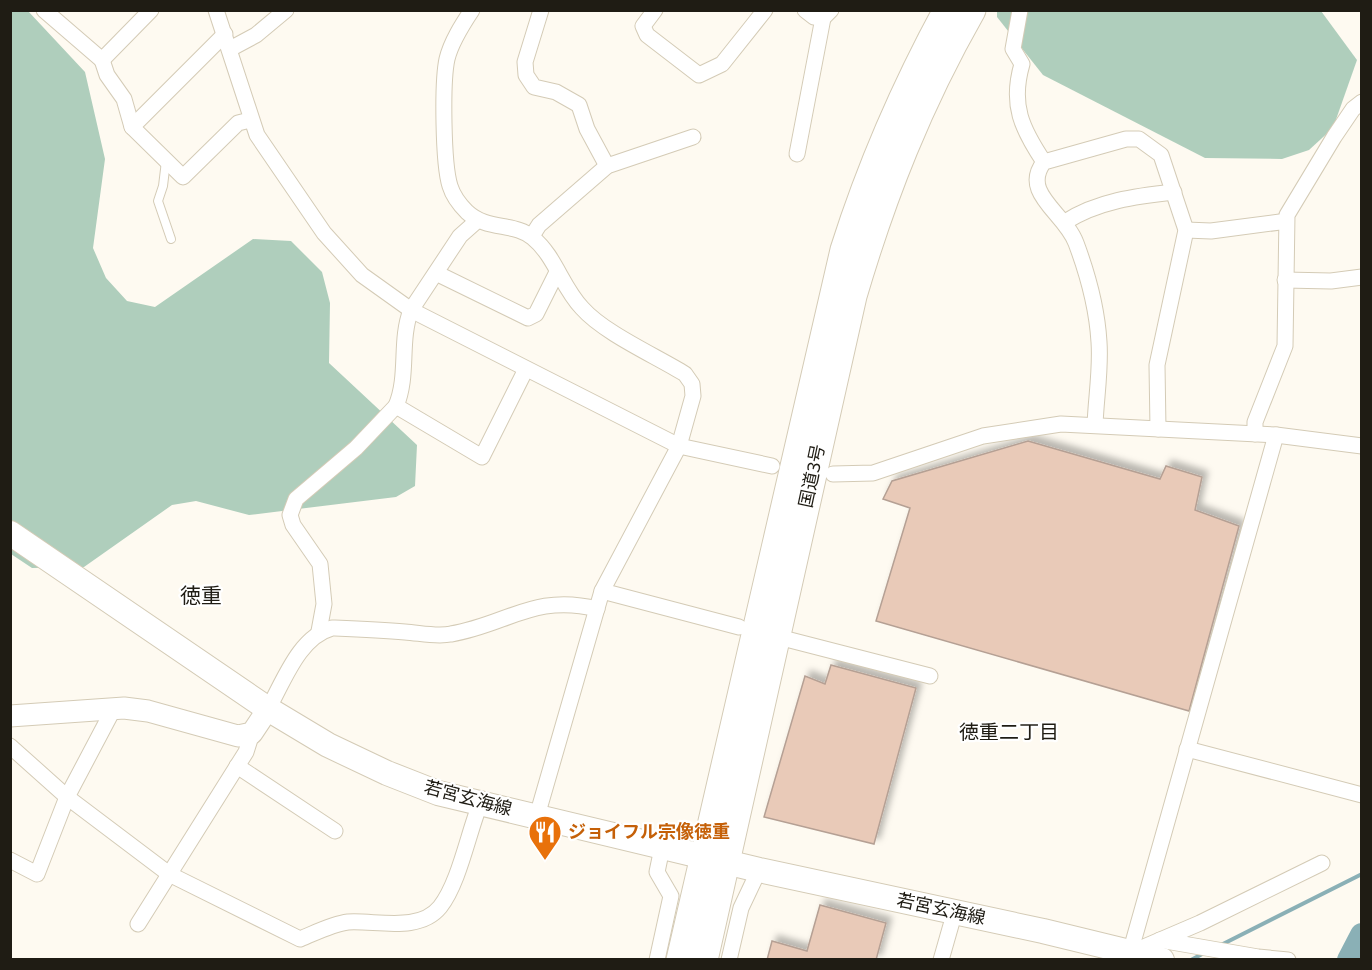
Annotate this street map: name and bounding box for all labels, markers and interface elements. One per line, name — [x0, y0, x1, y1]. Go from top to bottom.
street label: 国道3号 — [794, 442, 828, 510]
district label: 徳重 — [180, 582, 222, 607]
district label: 徳重二丁目 — [959, 719, 1059, 743]
street label: 若宮玄海線 — [422, 775, 515, 819]
restaurant icon: ジョイフル宗像徳重 — [527, 814, 563, 861]
place label: ジョイフル宗像徳重 — [568, 820, 730, 842]
street label: 若宮玄海線 — [895, 888, 988, 928]

